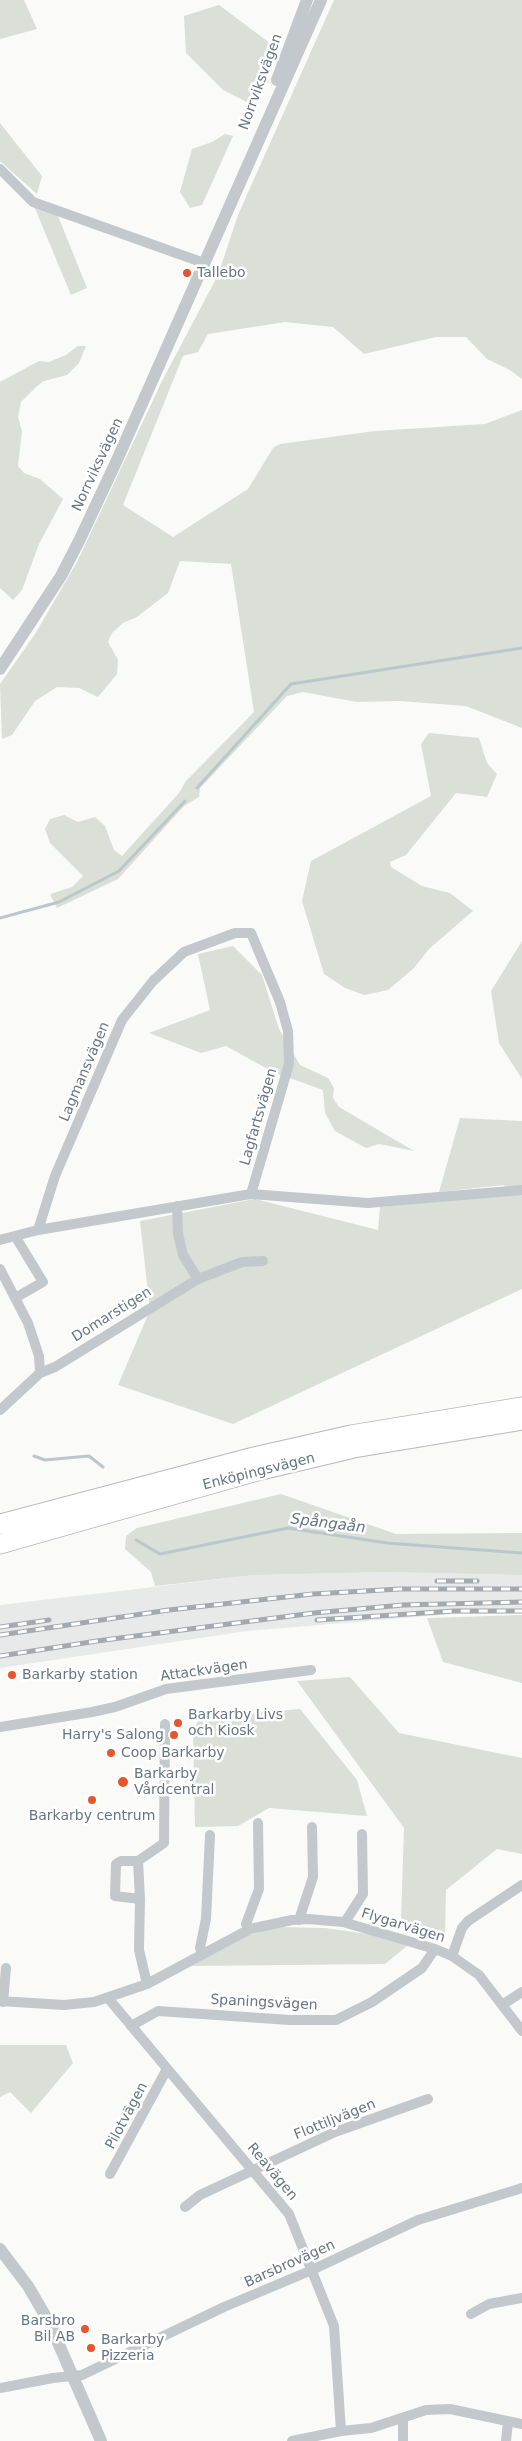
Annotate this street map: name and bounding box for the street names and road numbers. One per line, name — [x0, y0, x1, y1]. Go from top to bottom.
street label: Norrviksvägen — [236, 32, 286, 132]
street label: Norrviksvägen — [69, 416, 127, 514]
street label: Lagmansvägen — [56, 1020, 114, 1124]
street label: Lagfartsvägen — [237, 1066, 281, 1168]
street label: Domarstigen — [69, 1284, 155, 1346]
street label: Enköpingsvägen — [201, 1450, 317, 1494]
street label: Attackvägen — [159, 1657, 249, 1685]
street label: Flygarvägen — [359, 1905, 447, 1947]
street label: Spaningsvägen — [210, 1992, 318, 2014]
street label: Pilotvägen — [102, 2080, 152, 2152]
street label: Flottiljvägen — [292, 2096, 378, 2144]
street label: Reavägen — [243, 2140, 301, 2204]
street label: Barsbrovägen — [242, 2237, 338, 2291]

